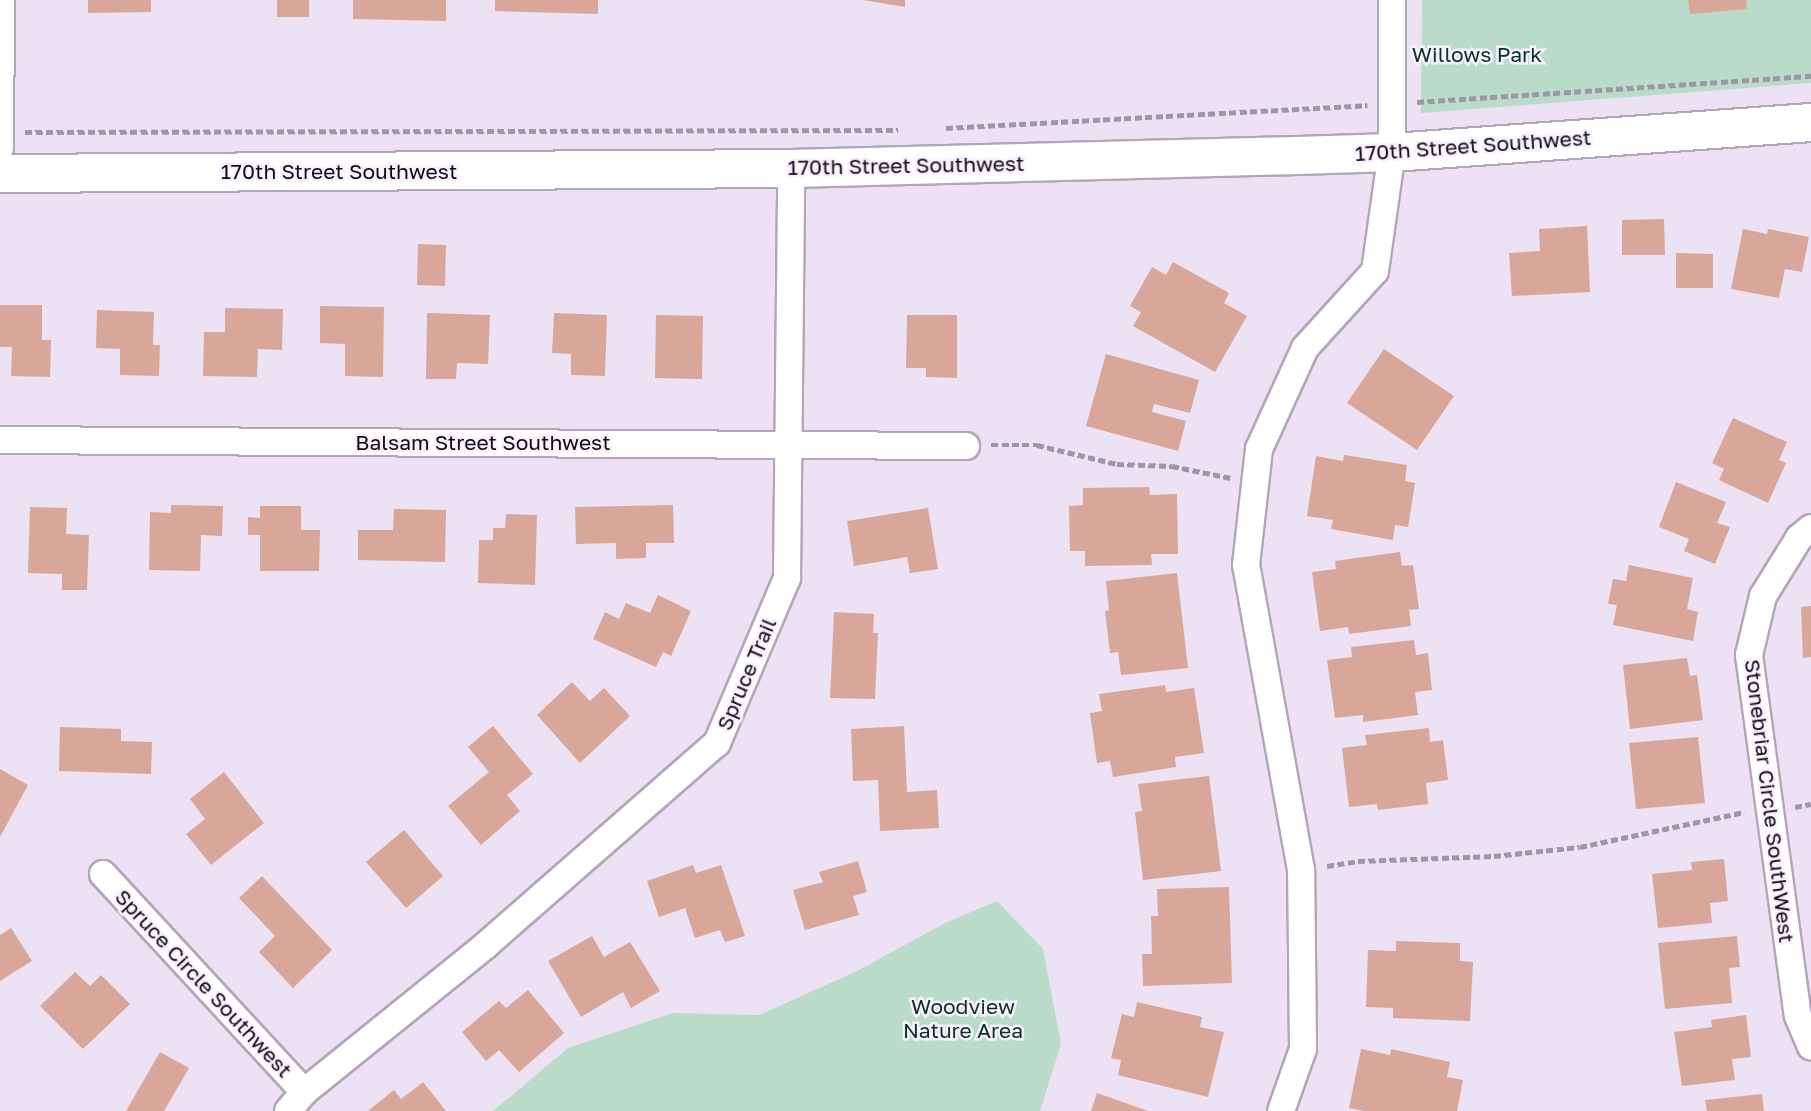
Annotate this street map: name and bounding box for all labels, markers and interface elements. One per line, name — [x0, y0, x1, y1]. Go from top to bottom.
park label: Willows Park — [1412, 41, 1542, 67]
street label: 170th Street Southwest — [1354, 124, 1592, 166]
street label: 170th Street Southwest — [787, 150, 1025, 180]
street label: 170th Street Southwest — [221, 158, 457, 184]
street label: Balsam Street Southwest — [355, 429, 611, 455]
street label: Spruce Trail — [711, 614, 781, 734]
street label: Stonebriar Circle SouthWest — [1740, 658, 1800, 944]
street label: Spruce Circle Southwest — [110, 884, 298, 1082]
park label: Woodview Nature Area — [903, 993, 1023, 1043]

